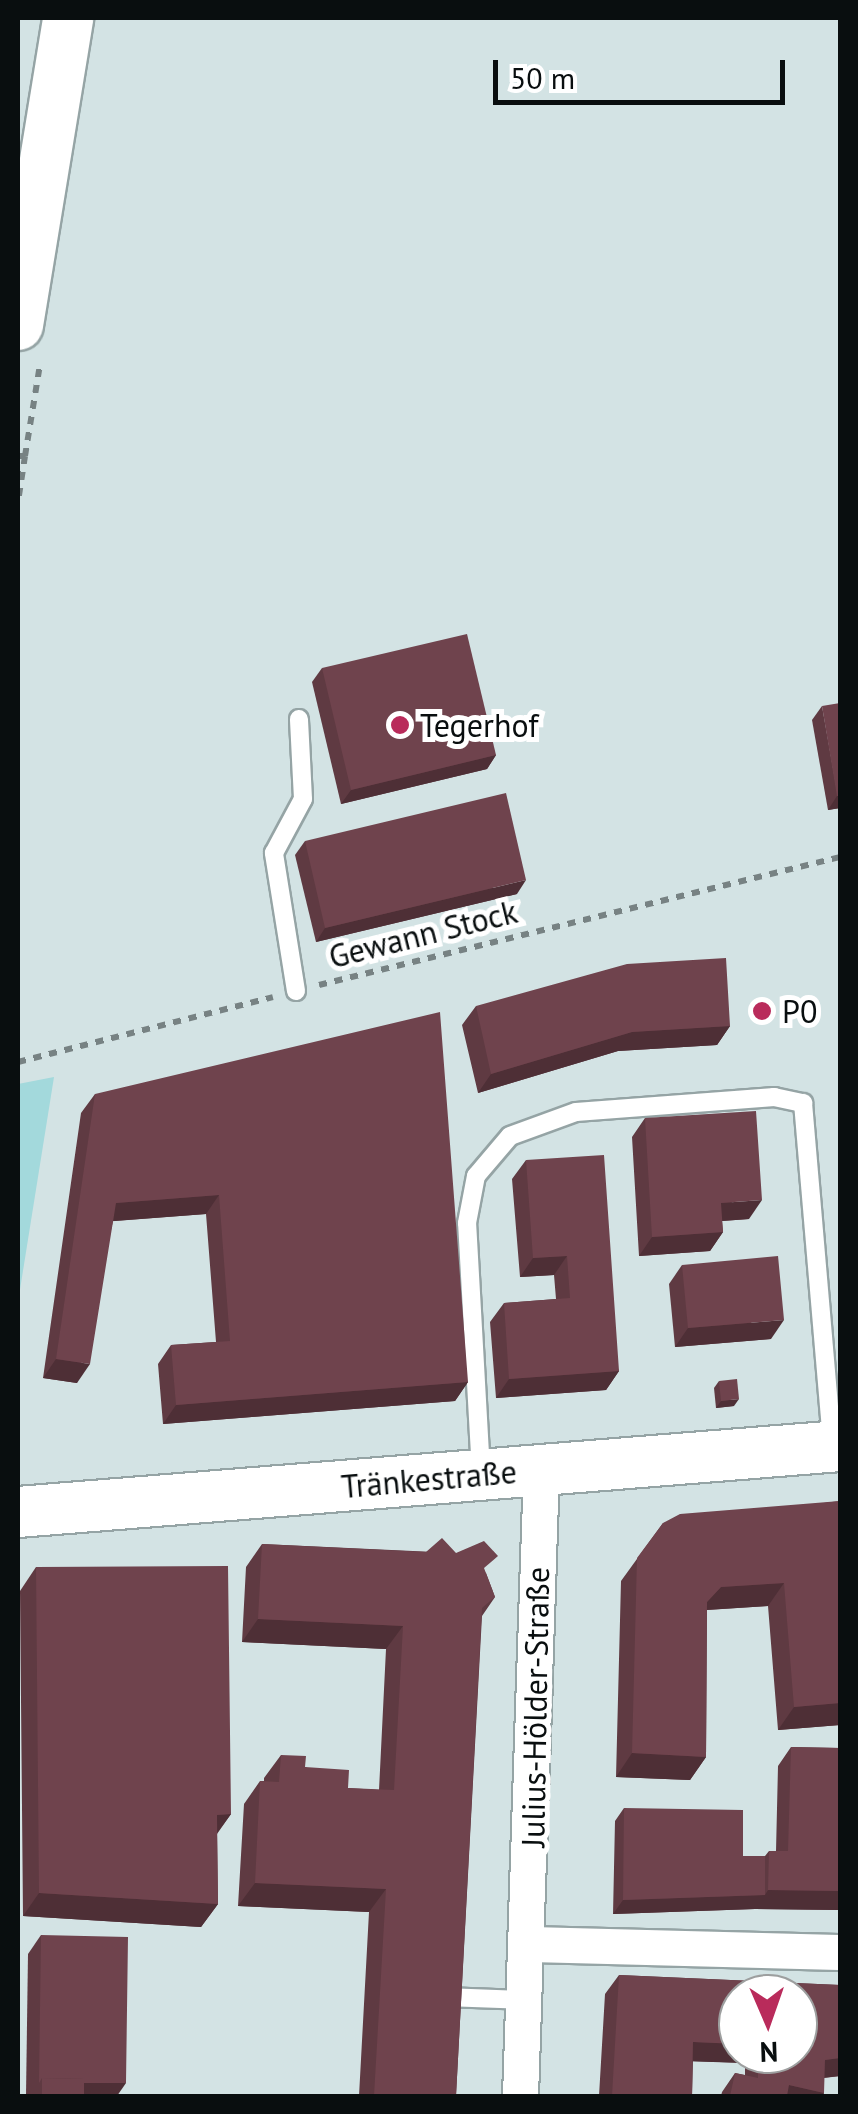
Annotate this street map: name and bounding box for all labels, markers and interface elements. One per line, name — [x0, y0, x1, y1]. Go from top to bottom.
scale bar — [498, 40, 790, 102]
text: 50 m — [510, 58, 575, 97]
place label: Tegerhof — [420, 706, 538, 744]
marker: Tegerhof — [389, 714, 411, 736]
street label: Gewann Stock — [325, 892, 521, 976]
place label: P0 — [782, 992, 817, 1030]
marker: P0 — [751, 1000, 773, 1022]
street label: Tränkestraße — [340, 1452, 518, 1506]
street label: Julius-Hölder-Straße — [513, 1566, 557, 1848]
north arrow — [718, 1974, 818, 2074]
text: N — [759, 2034, 779, 2071]

